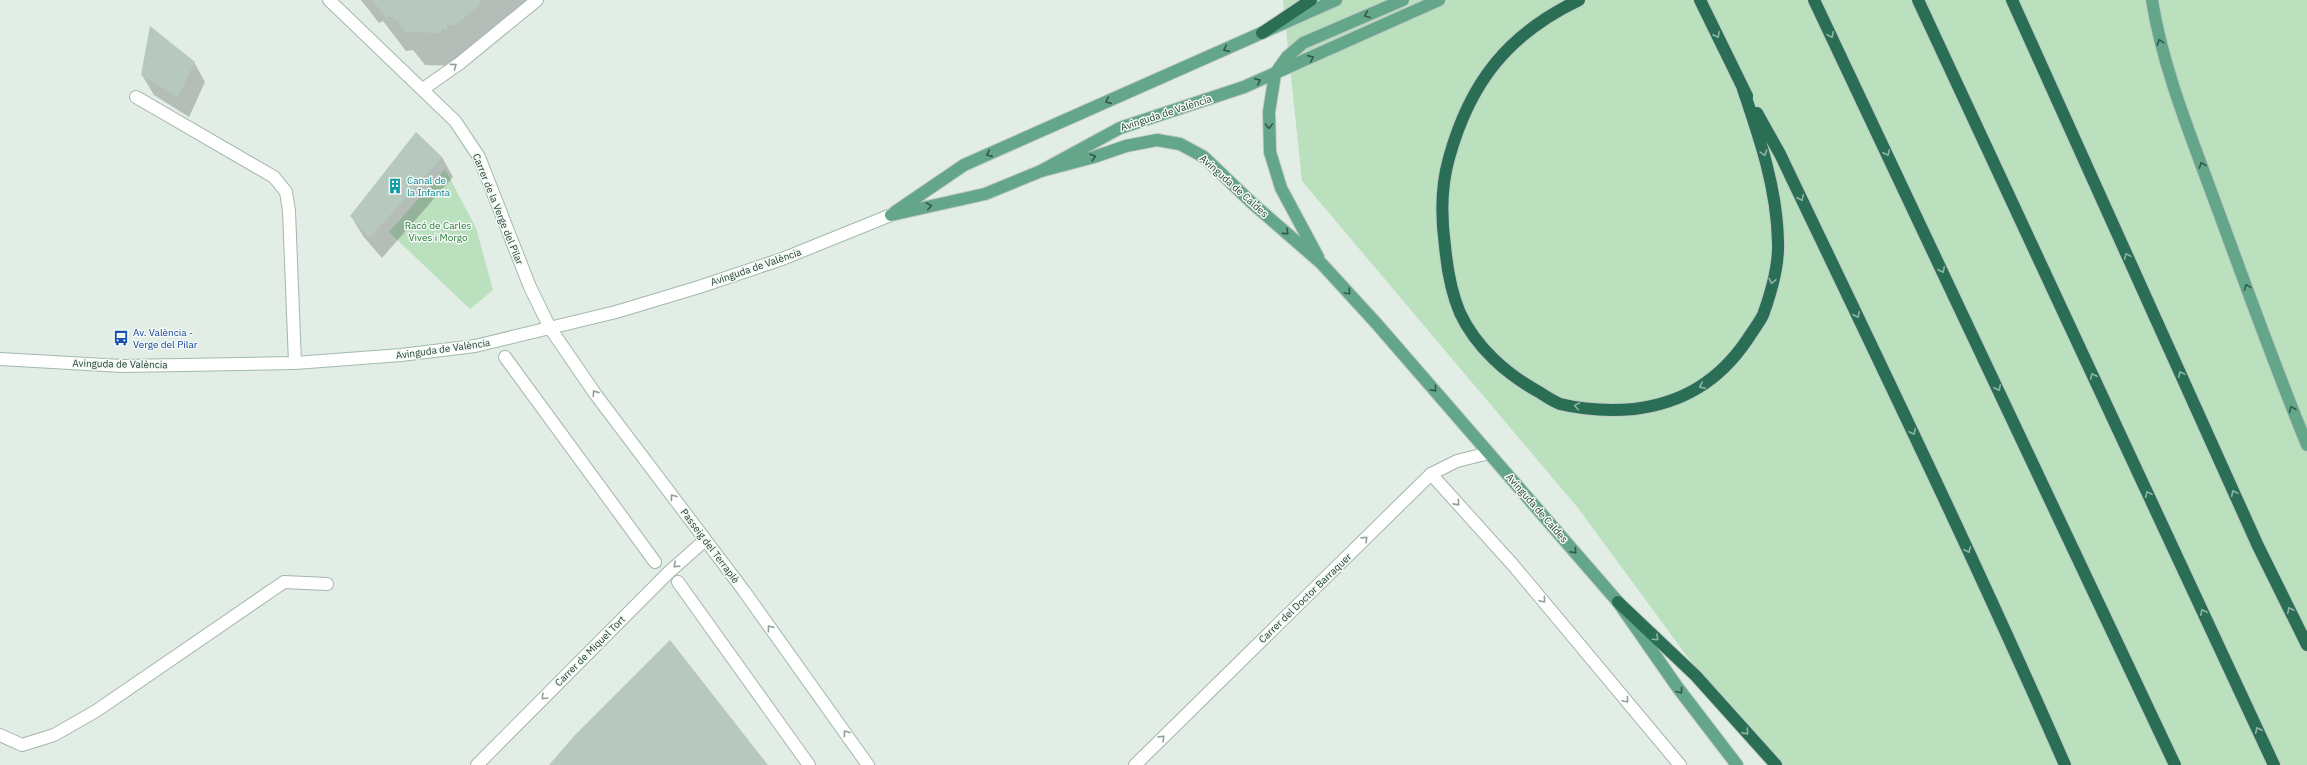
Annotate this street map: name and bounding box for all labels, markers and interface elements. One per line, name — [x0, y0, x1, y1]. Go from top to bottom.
one-way arrow — [1364, 11, 1371, 19]
one-way arrow — [1712, 31, 1720, 38]
one-way arrow — [1826, 31, 1834, 39]
one-way arrow — [2157, 39, 2165, 46]
one-way arrow — [1223, 44, 1230, 52]
one-way arrow — [1307, 54, 1314, 62]
one-way arrow — [450, 64, 457, 71]
one-way arrow — [1254, 78, 1261, 86]
street label: Avinguda de València — [1119, 92, 1214, 134]
one-way arrow — [1104, 96, 1112, 104]
one-way arrow — [1265, 123, 1273, 129]
one-way arrow — [1882, 148, 1890, 156]
one-way arrow — [985, 149, 993, 157]
one-way arrow — [1759, 149, 1768, 156]
street label: Carrer de la Verge del Pilar — [470, 151, 526, 267]
street label: Avinguda de Caldes — [1197, 152, 1271, 220]
one-way arrow — [1089, 153, 1096, 162]
one-way arrow — [2199, 162, 2207, 169]
place label: Canal de la Infanta — [407, 174, 451, 199]
building icon: Canal de la Infanta — [386, 177, 404, 195]
one-way arrow — [1796, 193, 1804, 201]
one-way arrow — [926, 203, 932, 211]
park label: Racó de Carles Vives i Morgo — [405, 219, 471, 244]
one-way arrow — [1281, 227, 1288, 234]
street label: Avinguda de València — [709, 245, 804, 289]
one-way arrow — [2124, 252, 2132, 260]
one-way arrow — [1937, 266, 1945, 274]
one-way arrow — [1768, 278, 1776, 284]
one-way arrow — [2243, 284, 2251, 291]
one-way arrow — [1343, 287, 1350, 294]
one-way arrow — [1852, 311, 1860, 318]
place label: Av. València - Verge del Pilar — [133, 326, 198, 351]
bus stop icon: Av. València - Verge del Pilar — [112, 329, 130, 347]
street label: Avinguda de València — [395, 336, 492, 362]
street label: Avinguda de València — [72, 357, 168, 371]
one-way arrow — [2178, 371, 2186, 379]
one-way arrow — [2090, 373, 2098, 380]
one-way arrow — [1699, 381, 1706, 389]
one-way arrow — [1993, 383, 2001, 391]
one-way arrow — [1429, 384, 1436, 392]
one-way arrow — [592, 390, 600, 397]
one-way arrow — [1574, 403, 1580, 411]
one-way arrow — [2289, 406, 2297, 414]
one-way arrow — [1908, 428, 1916, 436]
street label: Avinguda de Caldes — [1503, 471, 1571, 545]
one-way arrow — [2231, 490, 2239, 497]
one-way arrow — [2145, 491, 2153, 498]
one-way arrow — [671, 495, 678, 502]
one-way arrow — [1452, 498, 1459, 505]
street label: Passeig del Terraplè — [678, 506, 743, 586]
one-way arrow — [1360, 536, 1368, 544]
one-way arrow — [1963, 545, 1971, 553]
one-way arrow — [1569, 546, 1576, 554]
street label: Carrer del Doctor Barraquer — [1256, 550, 1354, 646]
one-way arrow — [673, 561, 680, 568]
one-way arrow — [1538, 596, 1545, 603]
one-way arrow — [2287, 607, 2295, 615]
one-way arrow — [2200, 608, 2208, 616]
street label: Carrer de Miquel Tort — [552, 613, 628, 689]
one-way arrow — [768, 625, 775, 632]
one-way arrow — [1651, 633, 1659, 641]
one-way arrow — [1675, 686, 1682, 693]
one-way arrow — [541, 692, 549, 700]
one-way arrow — [1621, 696, 1628, 703]
one-way arrow — [2255, 726, 2263, 734]
one-way arrow — [1742, 727, 1749, 734]
one-way arrow — [844, 731, 851, 738]
one-way arrow — [1157, 735, 1165, 743]

